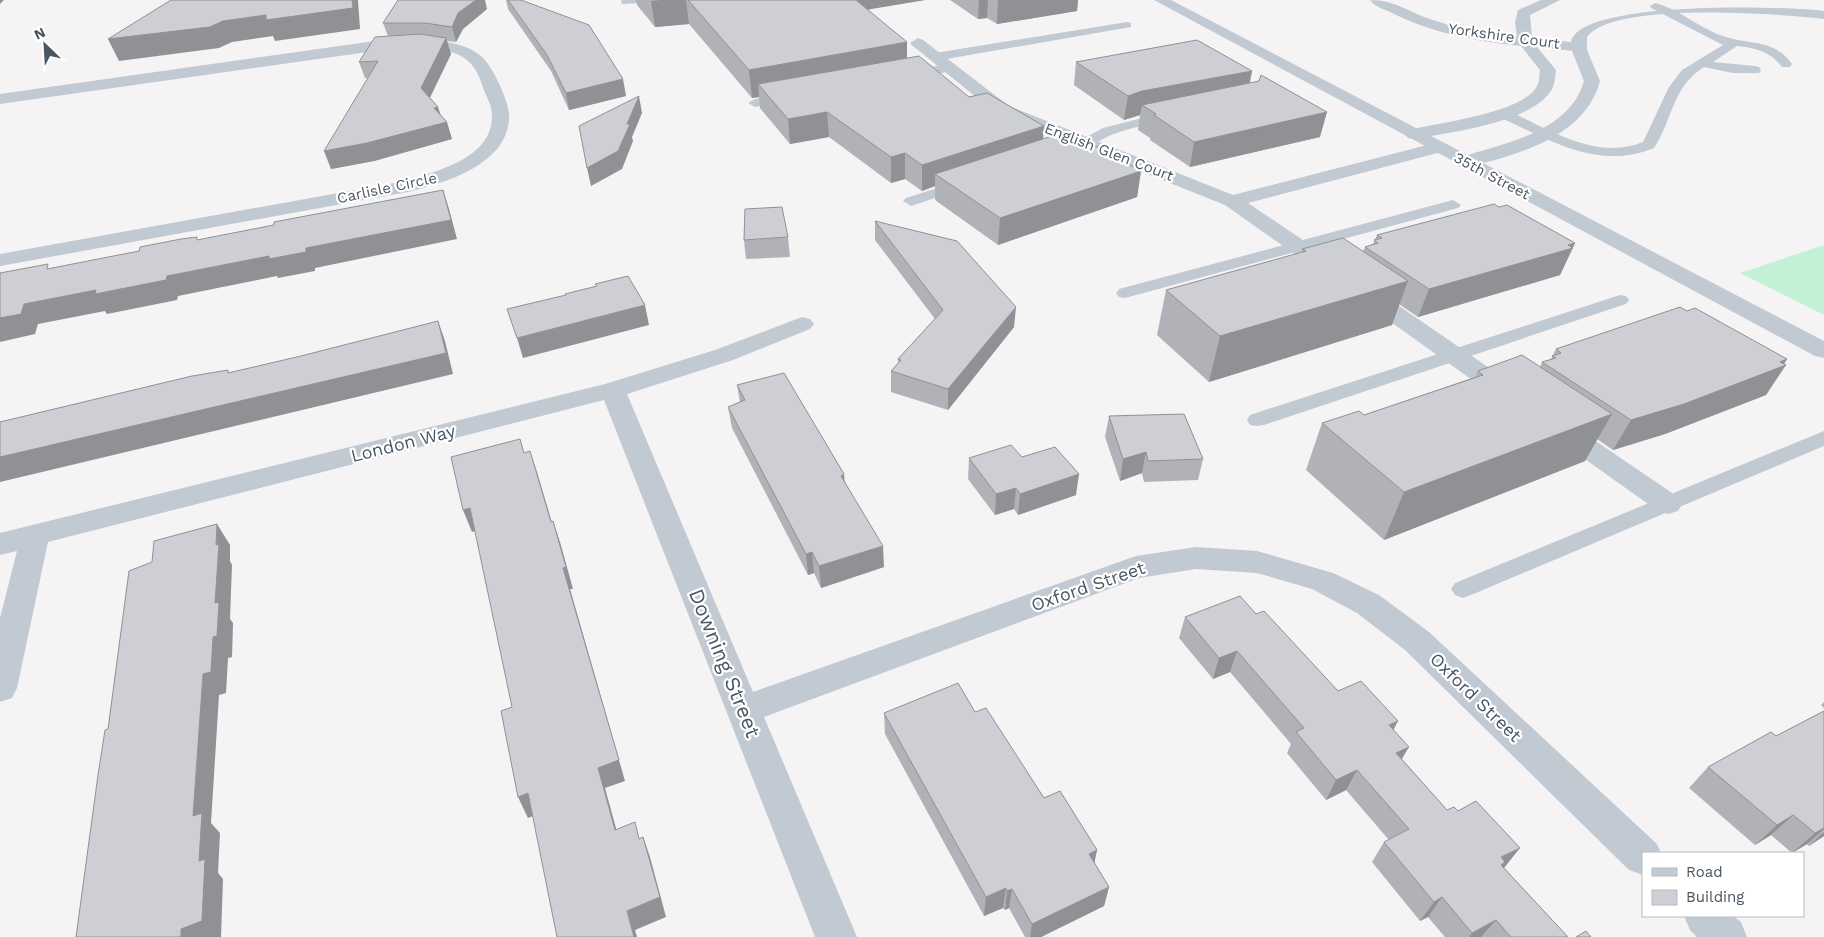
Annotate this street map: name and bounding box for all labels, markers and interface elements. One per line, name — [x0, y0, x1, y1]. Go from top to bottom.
street label: Yorkshire Court — [1447, 19, 1562, 53]
north arrow — [20, 20, 70, 70]
text: N — [31, 24, 48, 43]
street label: English Glen Court — [1042, 119, 1177, 185]
street label: 35th Street — [1451, 148, 1534, 204]
street label: Carlisle Circle — [335, 169, 439, 207]
street label: London Way — [349, 420, 458, 466]
street label: Oxford Street — [1028, 557, 1148, 615]
street label: Downing Street — [684, 585, 766, 741]
street label: Oxford Street — [1426, 648, 1526, 746]
legend — [1642, 852, 1804, 917]
text: Road — [1686, 863, 1723, 881]
text: Building — [1686, 888, 1744, 906]

